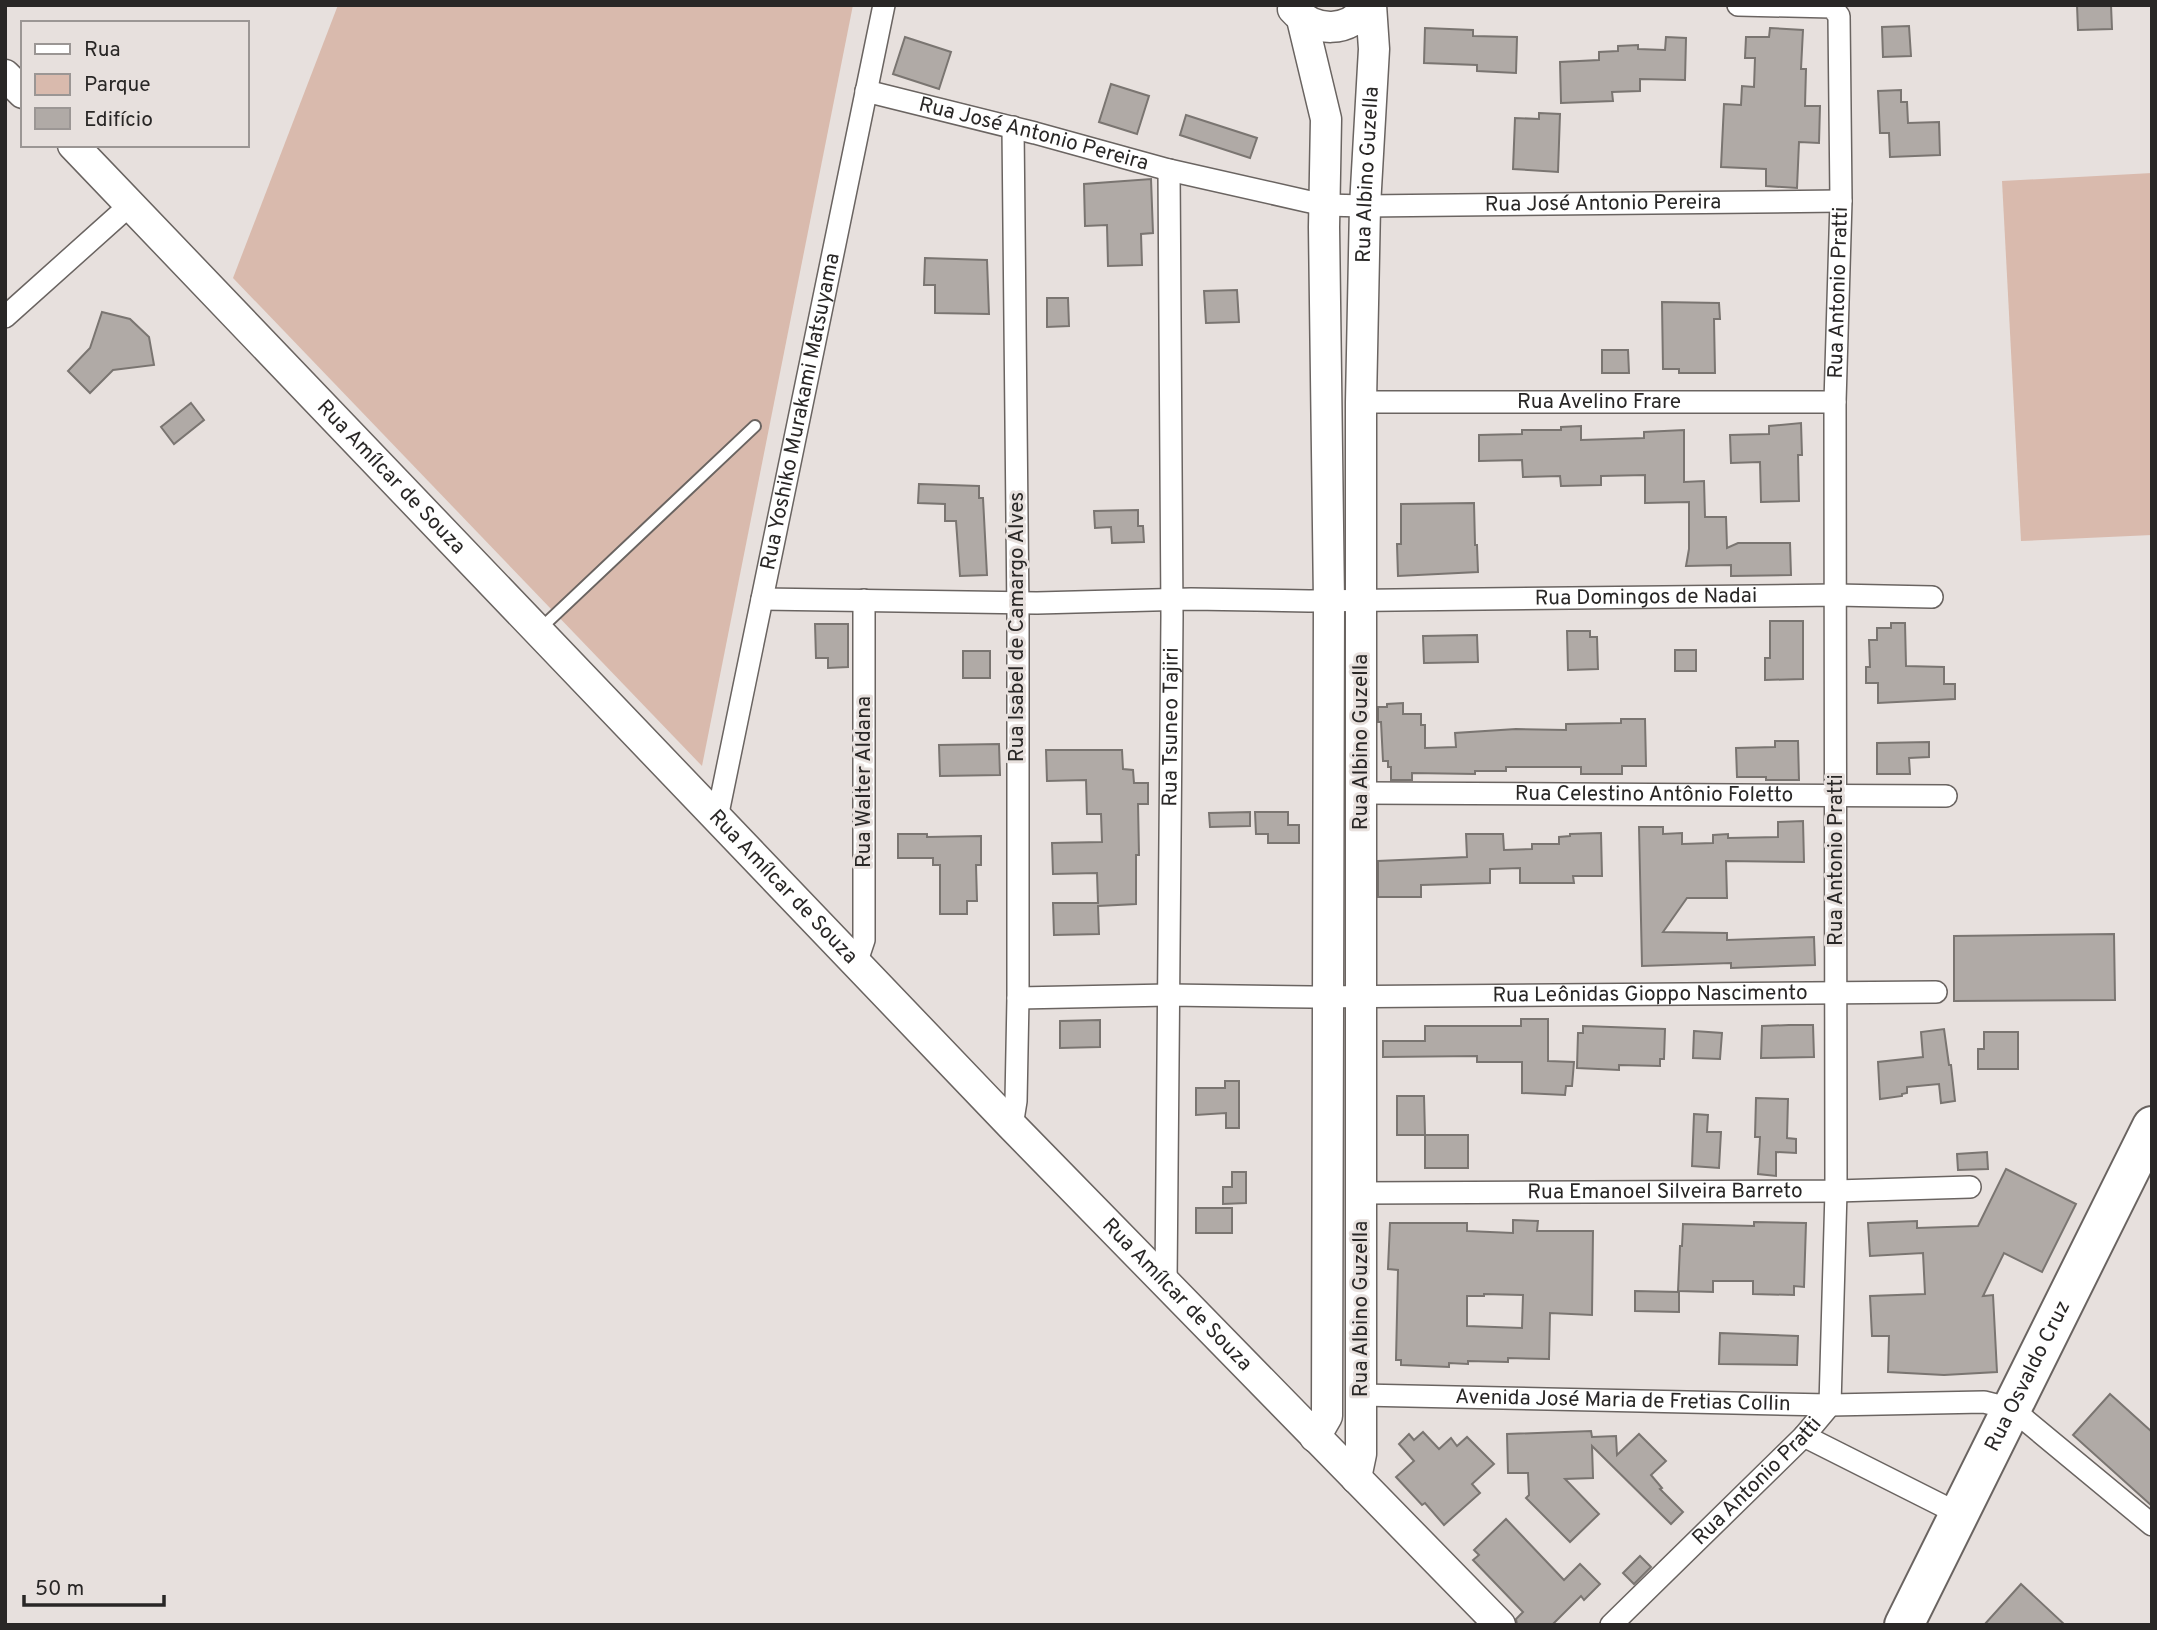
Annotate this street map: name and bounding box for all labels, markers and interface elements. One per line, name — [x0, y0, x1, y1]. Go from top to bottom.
legend — [21, 21, 248, 147]
text: Rua — [84, 37, 121, 64]
text: Parque — [84, 72, 151, 99]
street label: Rua Albino Guzella — [1350, 86, 1385, 263]
street label: Rua José Antonio Pereira — [916, 91, 1152, 177]
text: Edifício — [84, 107, 153, 134]
street label: Rua José Antonio Pereira — [1485, 189, 1721, 218]
street label: Rua Antonio Pratti — [1822, 206, 1854, 379]
street label: Rua Yoshiko Murakami Matsuyama — [755, 251, 846, 572]
street label: Rua Avelino Frare — [1517, 389, 1681, 416]
street label: Rua Amílcar de Souza — [311, 394, 471, 560]
street label: Rua Isabel de Camargo Alves — [1004, 492, 1031, 762]
street label: Rua Domingos de Nadai — [1534, 582, 1757, 612]
street label: Rua Tsuneo Tajiri — [1157, 647, 1185, 807]
street label: Rua Albino Guzella — [1348, 654, 1375, 830]
street label: Rua Walter Aldana — [851, 696, 878, 868]
street label: Rua Antonio Pratti — [1823, 774, 1850, 946]
street label: Rua Celestino Antônio Foletto — [1515, 780, 1793, 809]
street label: Rua Amílcar de Souza — [703, 804, 863, 970]
street label: Rua Leônidas Gioppo Nascimento — [1492, 980, 1808, 1009]
street label: Rua Emanoel Silveira Barreto — [1527, 1178, 1803, 1206]
street label: Rua Amílcar de Souza — [1096, 1212, 1258, 1377]
street label: Rua Albino Guzella — [1348, 1221, 1375, 1397]
street label: Rua Osvaldo Cruz — [1979, 1296, 2077, 1456]
street label: Avenida José Maria de Fretias Collin — [1455, 1384, 1791, 1418]
street label: Rua Antonio Pratti — [1687, 1411, 1828, 1551]
scale bar — [24, 1564, 164, 1608]
text: 50 m — [35, 1576, 84, 1603]

